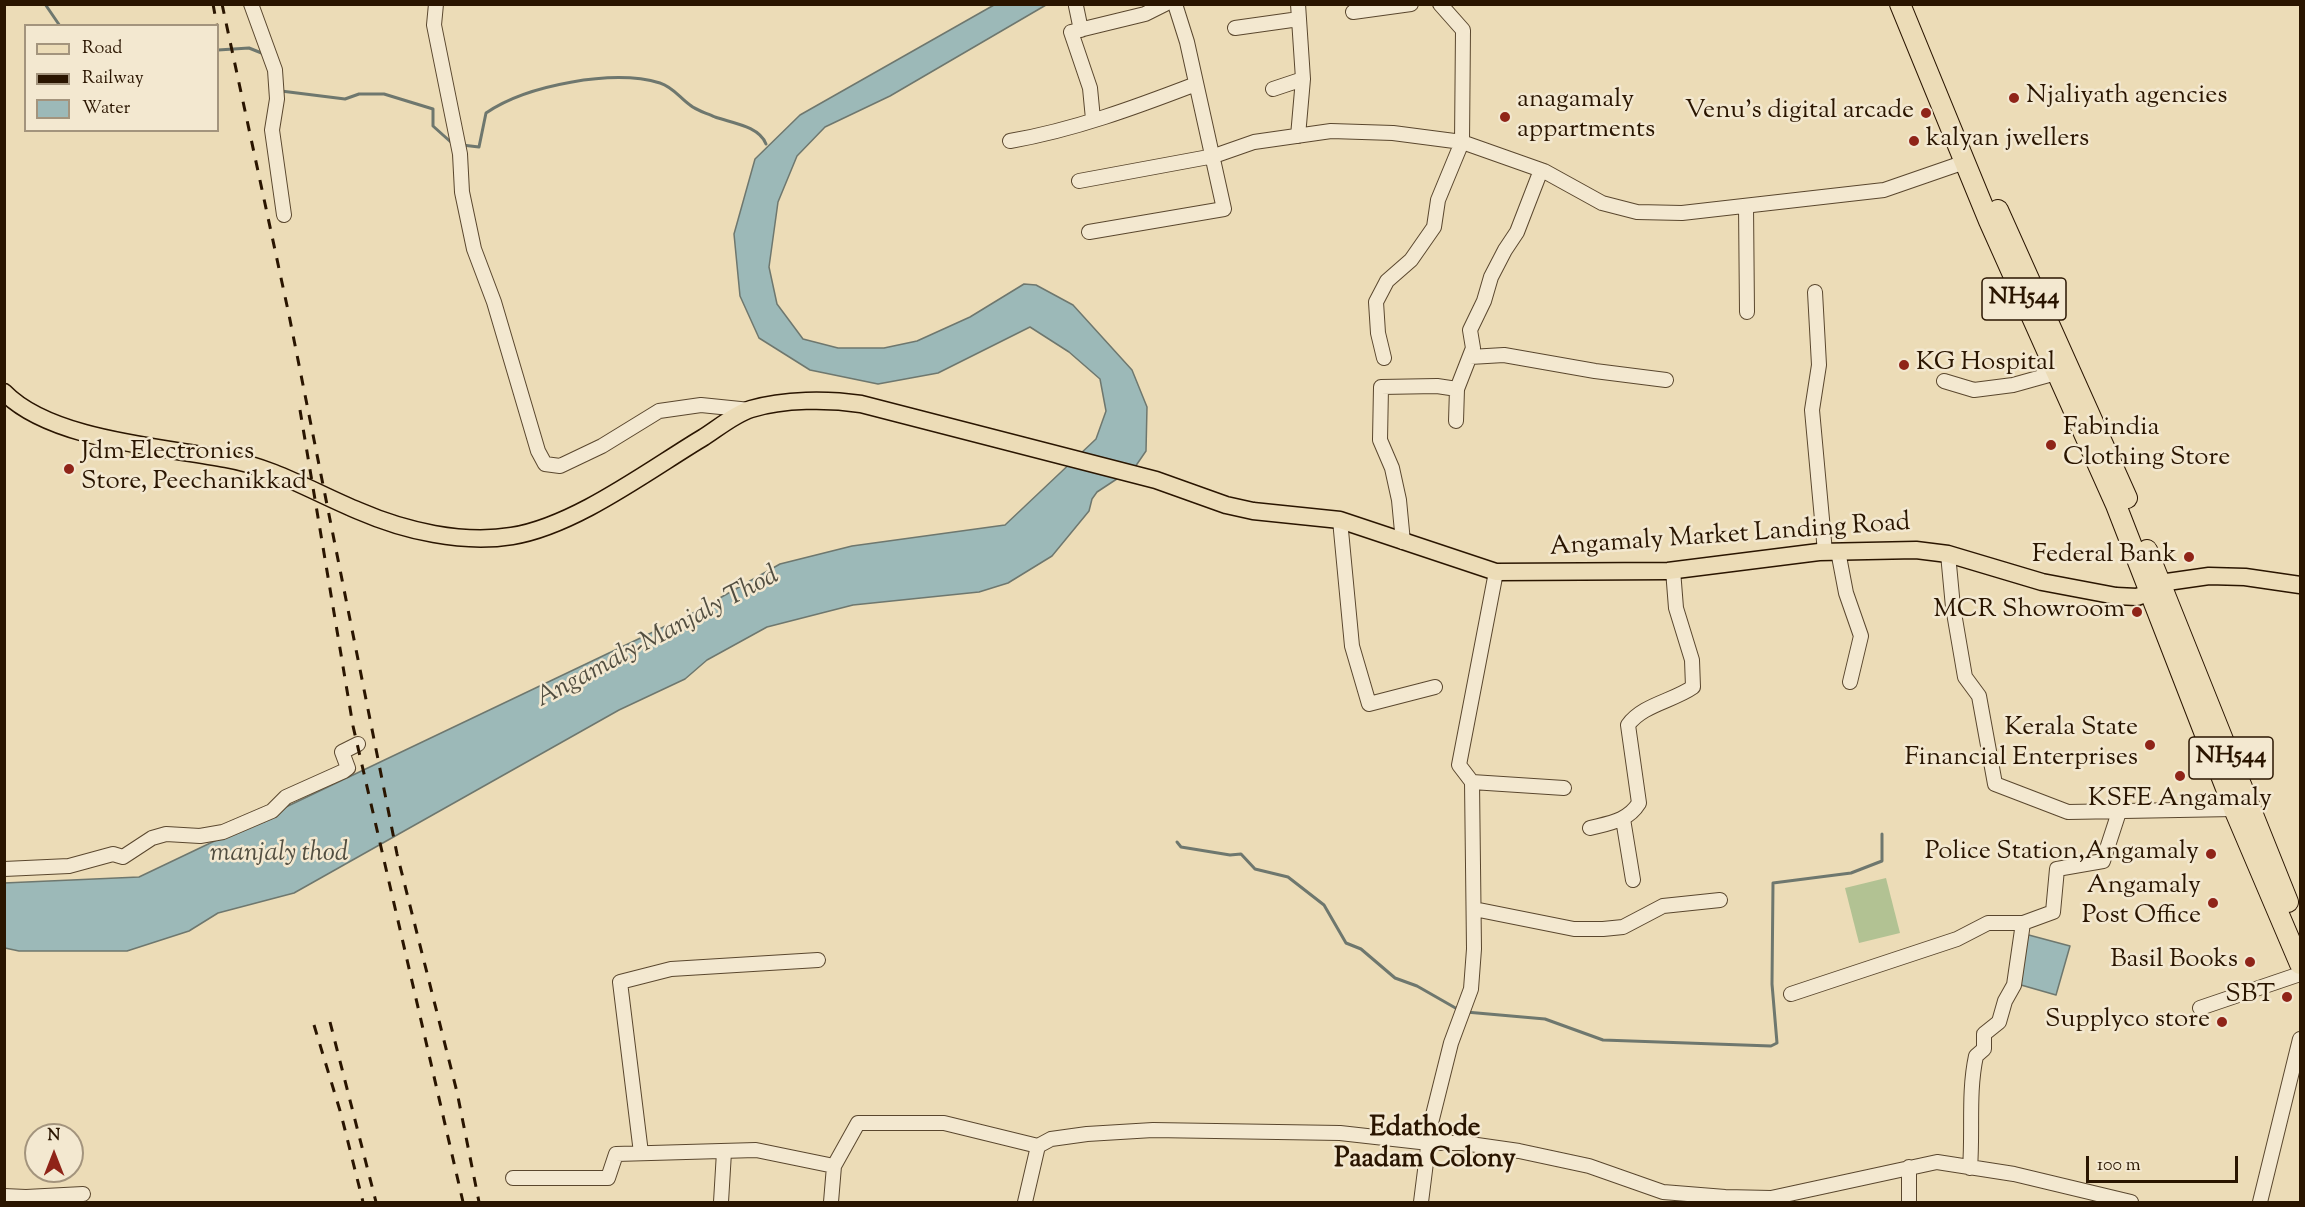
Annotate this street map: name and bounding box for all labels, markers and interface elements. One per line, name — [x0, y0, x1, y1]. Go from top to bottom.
legend — [24, 24, 219, 132]
text: Road — [82, 36, 122, 62]
text: Railway — [82, 66, 144, 92]
place label: Njaliyath agencies — [2026, 82, 2228, 114]
place label: anagamaly appartments — [1517, 86, 1655, 148]
marker: Njaliyath agencies — [2007, 91, 2021, 105]
text: Water — [82, 96, 130, 122]
place label: Venu's digital arcade — [1685, 97, 1914, 129]
marker: Venu's digital arcade — [1919, 106, 1933, 120]
marker: anagamaly appartments — [1498, 110, 1512, 124]
place label: kalyan jwellers — [1926, 125, 2089, 157]
marker: kalyan jwellers — [1907, 134, 1921, 148]
road number: NH544 — [1982, 278, 2066, 320]
place label: KG Hospital — [1916, 349, 2055, 381]
marker: KG Hospital — [1897, 358, 1911, 372]
place label: Fabindia Clothing Store — [2063, 414, 2230, 476]
place label: Jdm Electronics Store, Peechanikkad — [81, 438, 307, 500]
marker: Fabindia Clothing Store — [2044, 438, 2058, 452]
marker: Jdm Electronics Store, Peechanikkad — [62, 462, 76, 476]
street label: Angamaly Market Landing Road — [1548, 509, 1912, 565]
place label: Federal Bank — [2032, 541, 2177, 573]
marker: Federal Bank — [2182, 550, 2196, 564]
water label: Angamaly-Manjaly Thod — [531, 561, 785, 717]
place label: MCR Showroom — [1933, 596, 2125, 628]
marker: MCR Showroom — [2130, 605, 2144, 619]
place label: Kerala State Financial Enterprises — [1905, 714, 2138, 776]
road number: NH544 — [2189, 737, 2273, 779]
marker: Kerala State Financial Enterprises — [2143, 738, 2157, 752]
marker: KSFE Angamaly — [2173, 769, 2187, 783]
place label: KSFE Angamaly — [2088, 785, 2272, 817]
place label: Police Station,Angamaly — [1925, 838, 2199, 870]
water label: manjaly thod — [210, 839, 348, 871]
marker: Police Station,Angamaly — [2204, 847, 2218, 861]
place label: Angamaly Post Office — [2082, 872, 2201, 934]
marker: Angamaly Post Office — [2206, 896, 2220, 910]
place label: Basil Books — [2110, 946, 2238, 978]
marker: Basil Books — [2243, 955, 2257, 969]
place label: SBT — [2225, 981, 2275, 1013]
marker: SBT — [2280, 990, 2294, 1004]
place label: Supplyco store — [2045, 1006, 2210, 1038]
marker: Supplyco store — [2215, 1015, 2229, 1029]
district label: Edathode Paadam Colony — [1334, 1114, 1516, 1177]
north arrow — [24, 1123, 84, 1183]
text: N — [48, 1125, 60, 1148]
scale bar — [2089, 1144, 2240, 1182]
text: 100 m — [2097, 1153, 2141, 1179]

